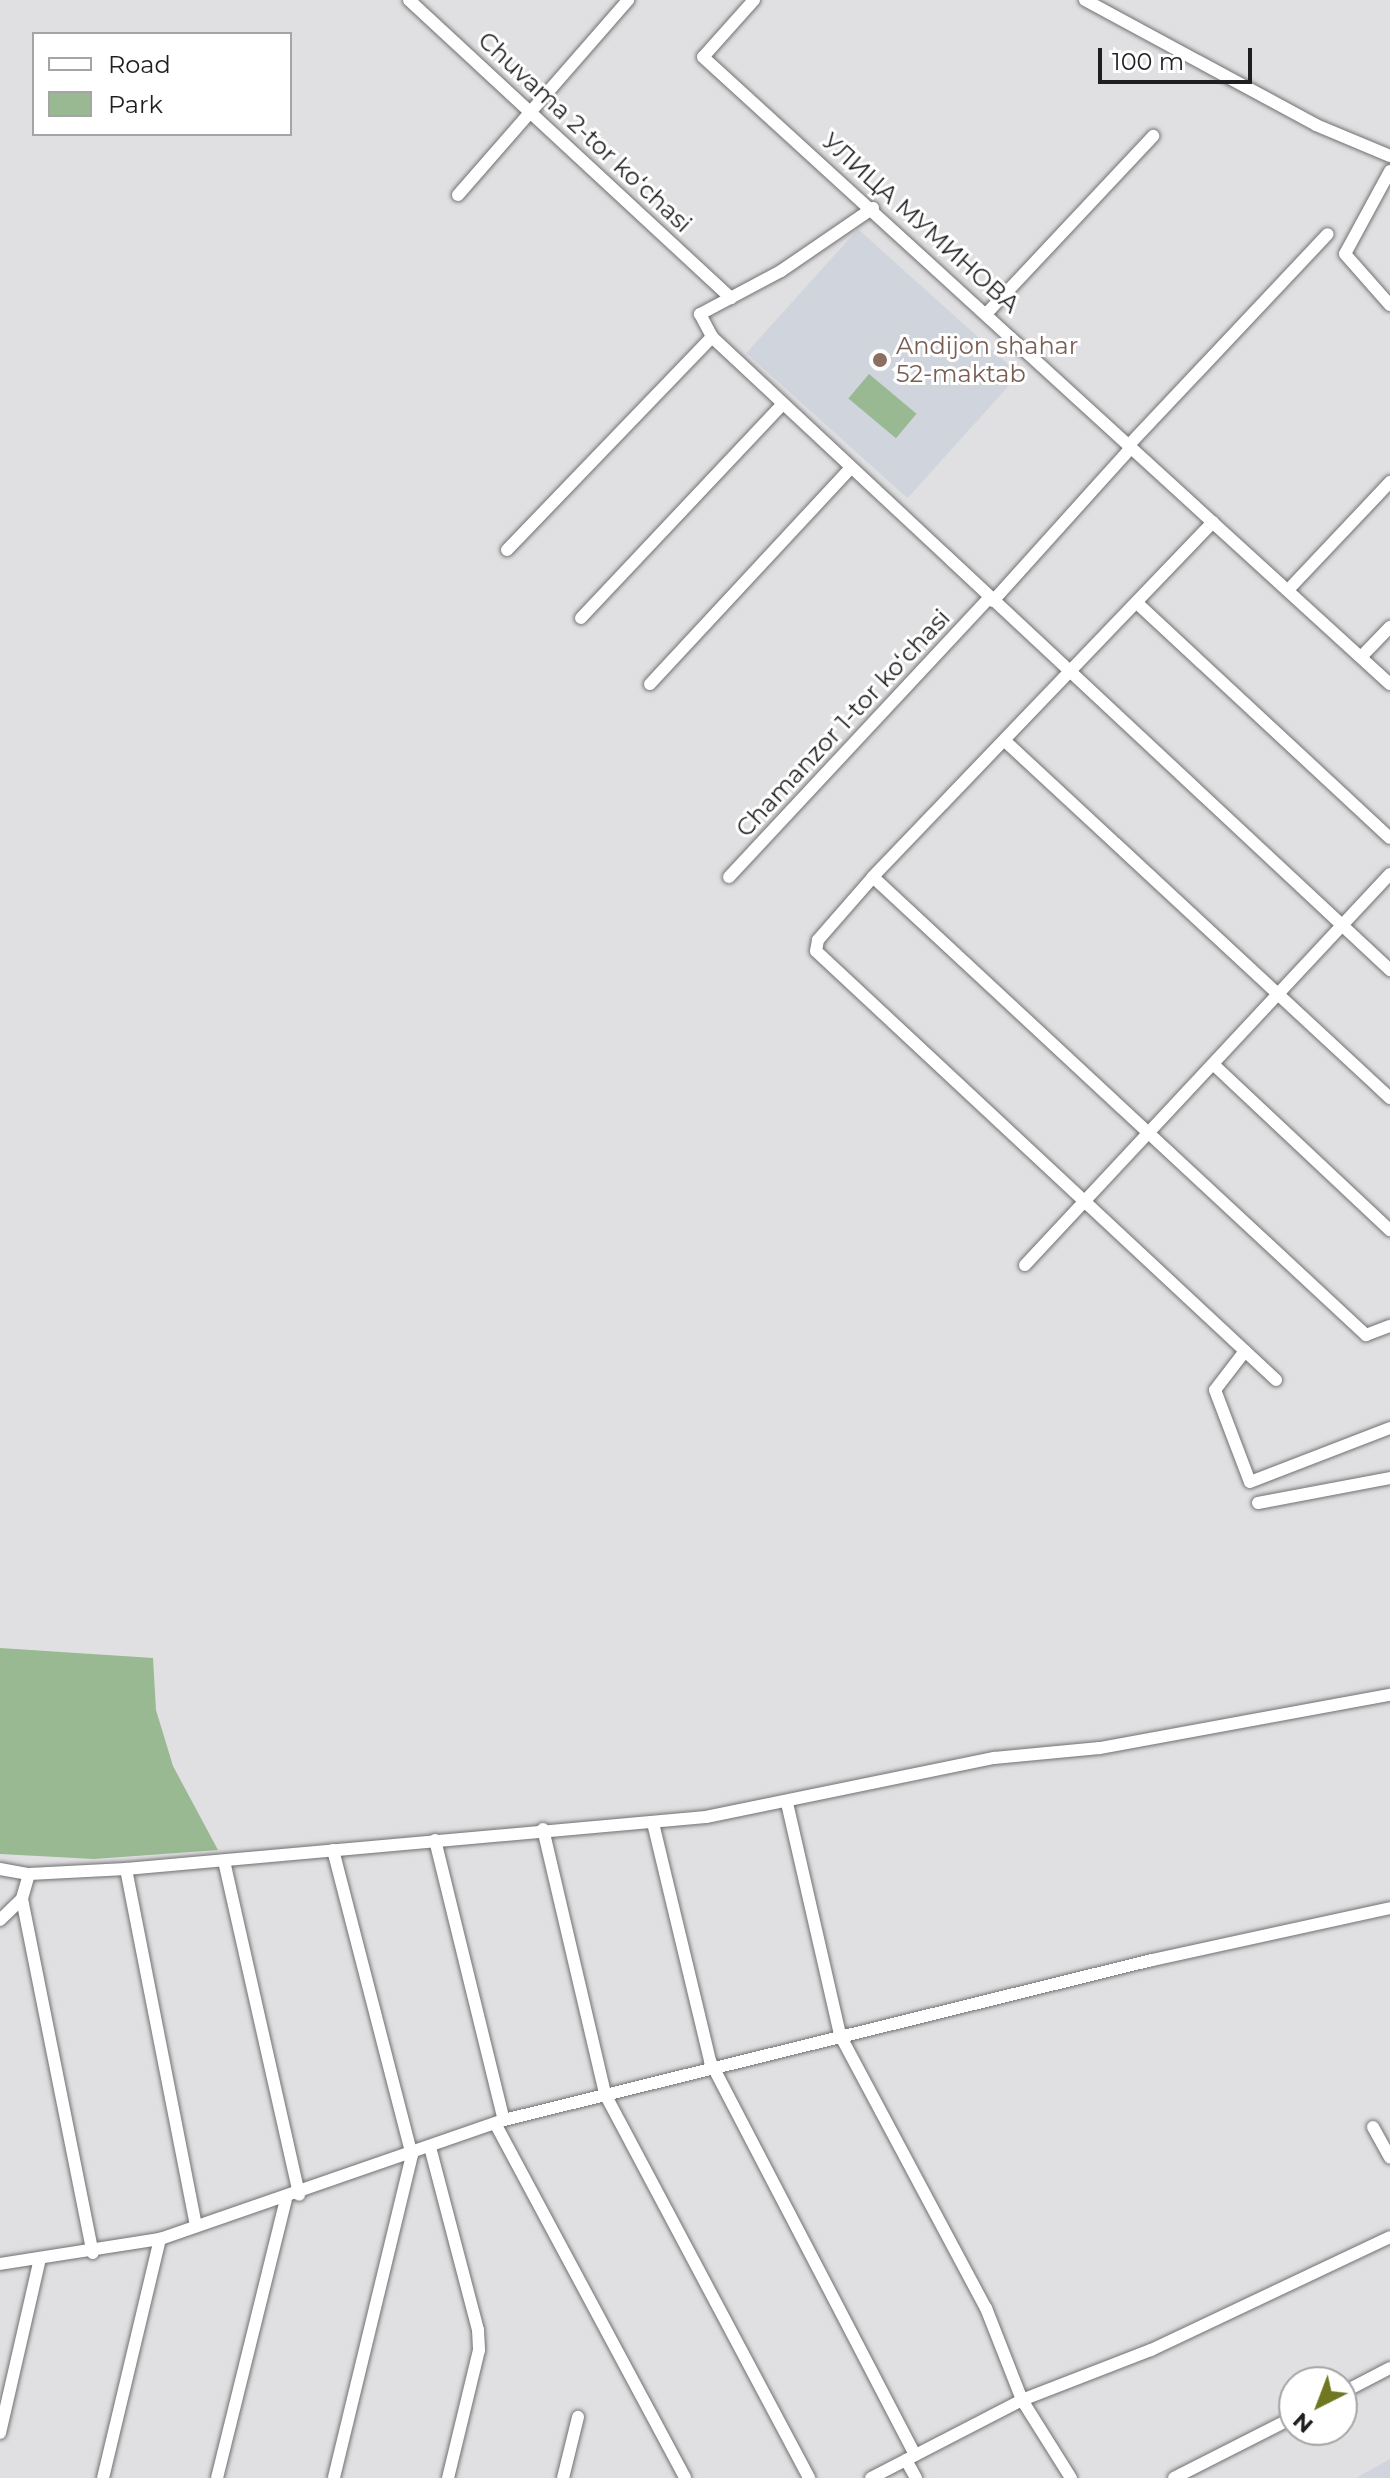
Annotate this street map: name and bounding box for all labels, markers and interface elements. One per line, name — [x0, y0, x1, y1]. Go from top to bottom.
street label: Chuvama 2-tor koʻchasi — [472, 26, 698, 238]
legend — [32, 32, 292, 136]
scale bar — [1102, 32, 1256, 82]
text: 100 m — [1112, 47, 1184, 76]
text: Road — [108, 50, 171, 79]
text: Park — [108, 90, 163, 119]
street label: УЛИЦА МУМИНОВА — [816, 127, 1026, 319]
place label: Andijon shahar 52-maktab — [896, 332, 1078, 388]
marker: Andijon shahar 52-maktab — [871, 351, 889, 369]
street label: Chamanzor 1-tor koʻchasi — [730, 603, 956, 843]
north arrow — [1278, 2366, 1358, 2446]
text: N — [1287, 2407, 1319, 2439]

